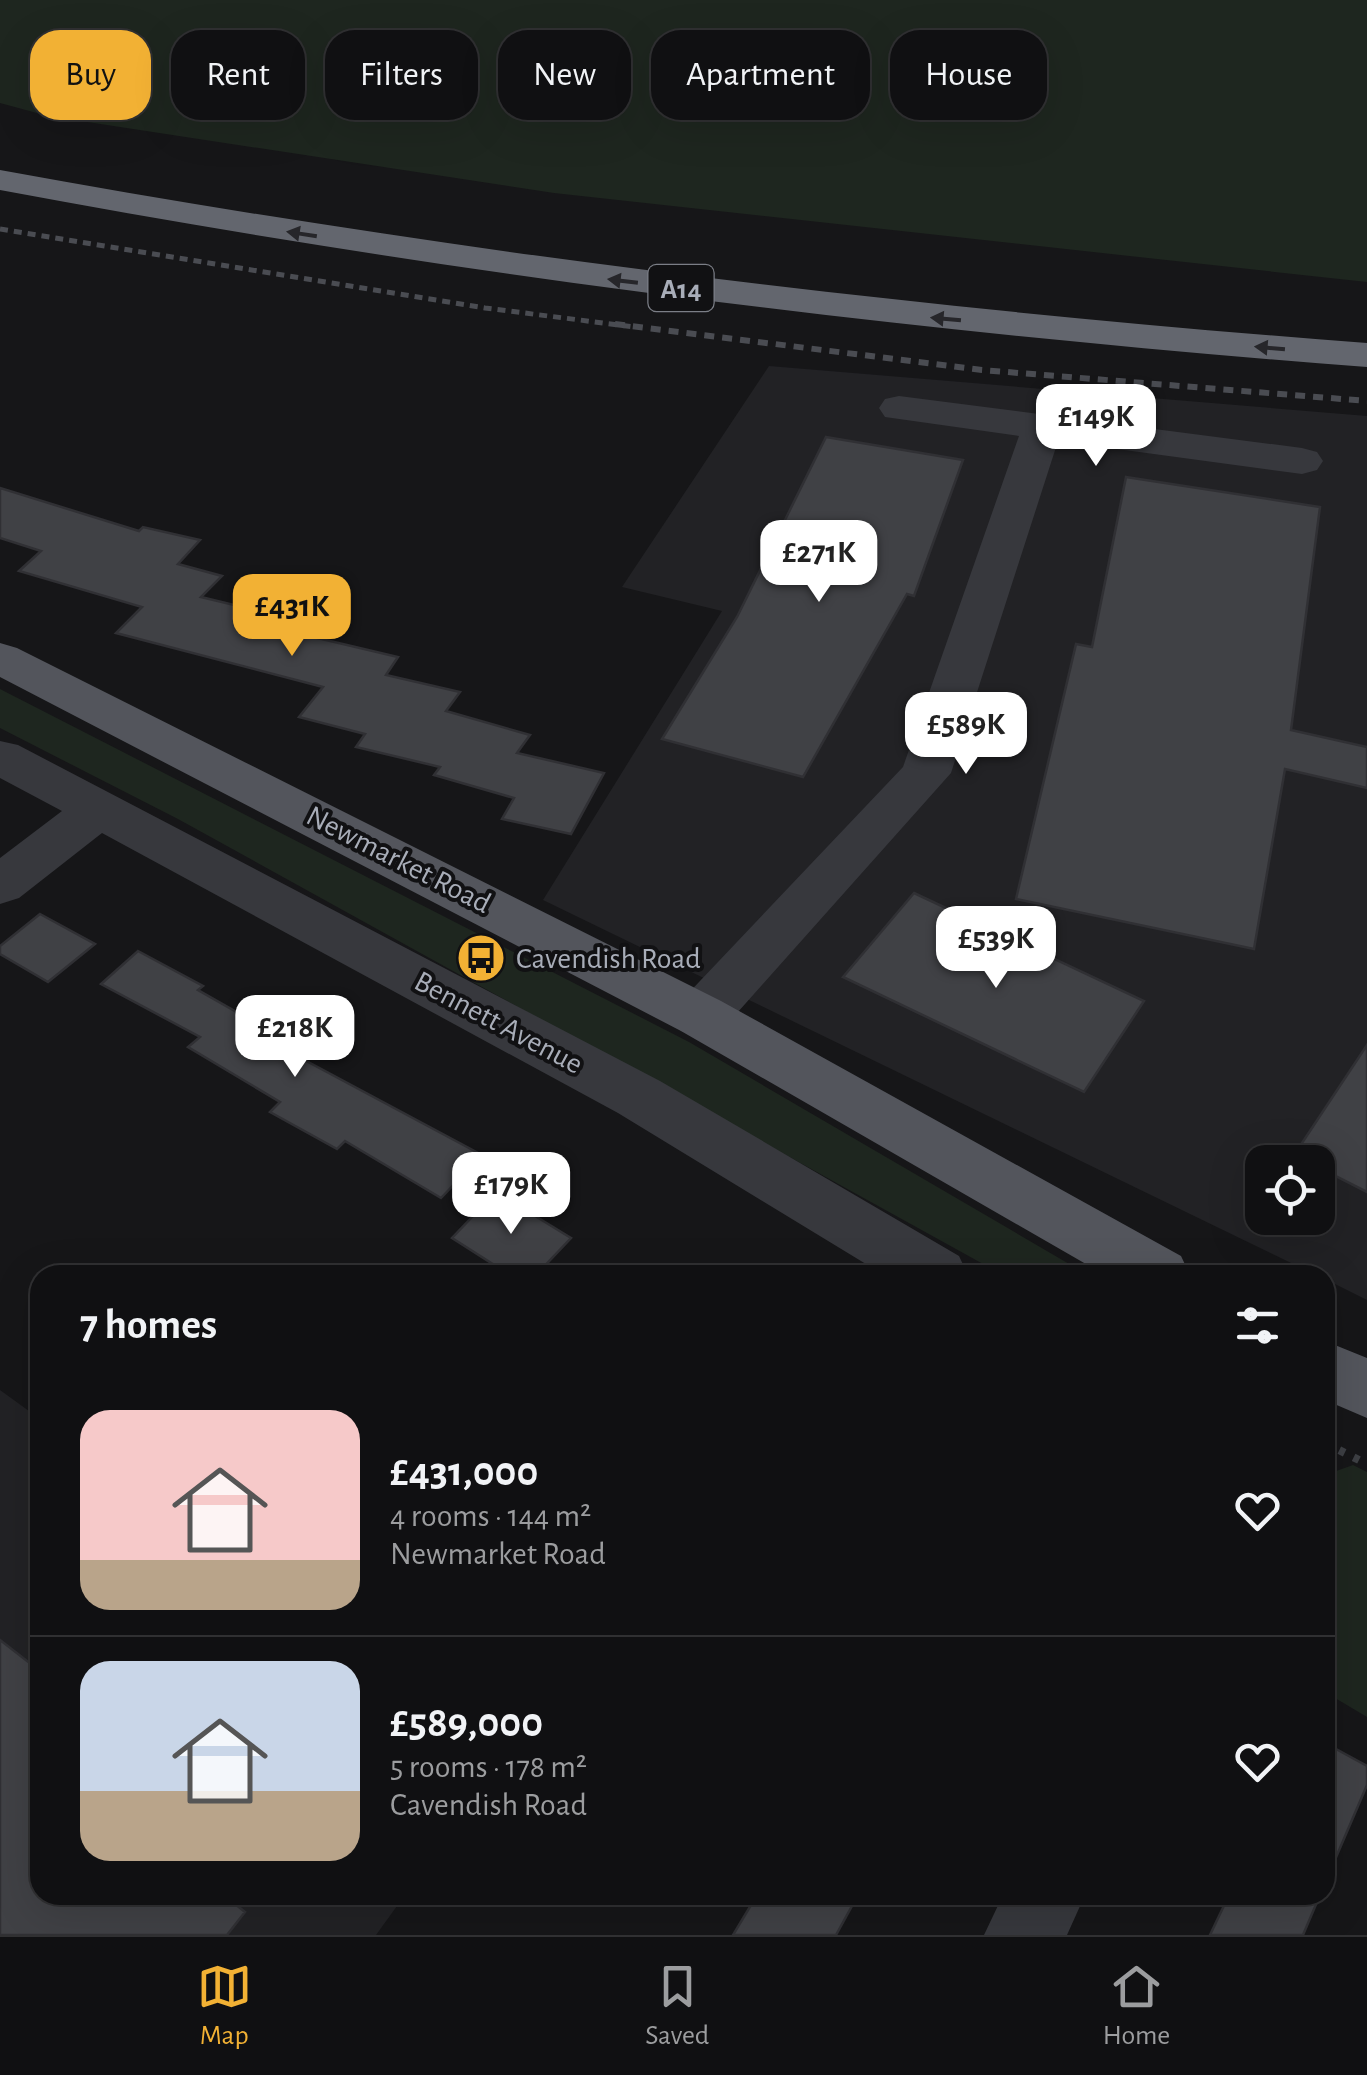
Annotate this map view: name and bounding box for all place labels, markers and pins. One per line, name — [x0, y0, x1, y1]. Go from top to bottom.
pin: £149K — [1026, 384, 1166, 469]
pin: £271K — [749, 520, 889, 605]
pin: £431K — [222, 574, 362, 659]
pin: £589K — [896, 692, 1036, 777]
pin: £539K — [926, 906, 1066, 991]
bus stop icon: Cavendish Road — [455, 932, 507, 984]
place label: Cavendish Road — [516, 944, 701, 974]
pin: £218K — [225, 995, 365, 1080]
pin: £179K — [441, 1152, 581, 1237]

